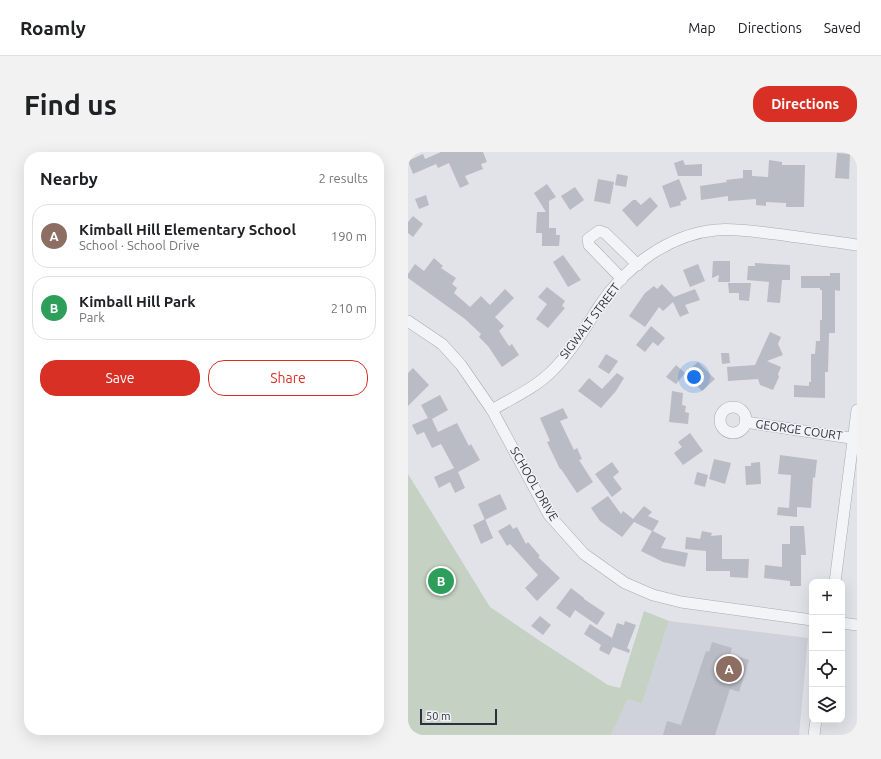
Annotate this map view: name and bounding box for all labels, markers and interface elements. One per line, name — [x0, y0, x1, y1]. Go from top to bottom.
text: Roamly — [20, 17, 86, 39]
text: Map — [688, 20, 716, 36]
text: Directions — [738, 20, 802, 36]
text: Saved — [824, 20, 861, 36]
button: Directions — [753, 86, 857, 122]
text: Find us — [24, 89, 117, 120]
text: Nearby — [40, 169, 98, 188]
text: 2 results — [318, 171, 368, 185]
text: Kimball Hill Elementary School — [79, 221, 296, 238]
text: A — [49, 229, 59, 243]
text: 190 m — [331, 229, 367, 243]
text: School · School Drive — [79, 238, 200, 252]
street label: SIGWALT STREET — [557, 280, 622, 361]
text: Kimball Hill Park — [79, 293, 196, 310]
text: B — [50, 301, 58, 315]
text: 210 m — [331, 301, 367, 315]
text: Park — [79, 310, 105, 324]
button: Save — [40, 360, 200, 396]
button: Share — [208, 360, 368, 396]
your location — [684, 367, 704, 387]
street label: GEORGE COURT — [755, 417, 844, 442]
street label: SCHOOL DRIVE — [508, 445, 561, 523]
pin: B — [428, 566, 454, 596]
map controls — [809, 579, 845, 723]
button: + — [809, 579, 845, 615]
button: − — [809, 615, 845, 651]
button: locate — [809, 651, 845, 687]
pin: A — [716, 654, 742, 684]
button: layers — [809, 687, 845, 723]
scale bar — [420, 707, 497, 726]
text: 50 m — [426, 710, 450, 722]

